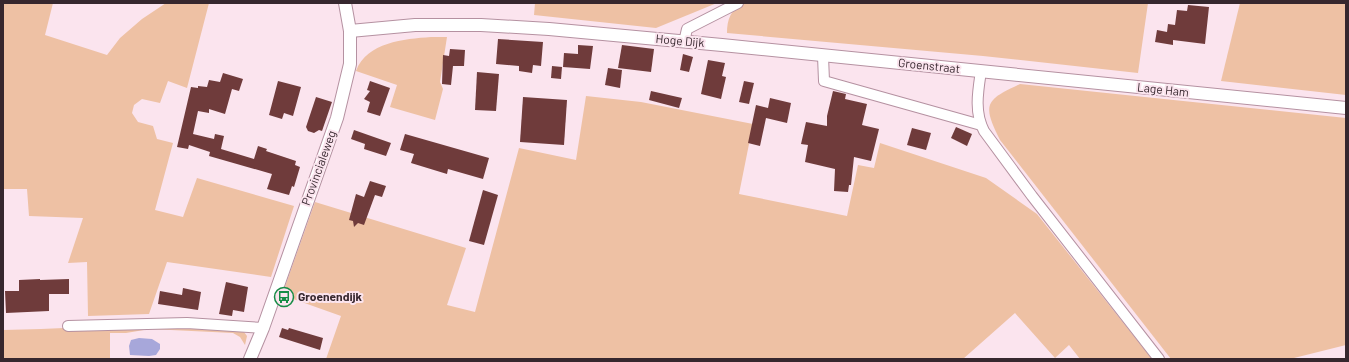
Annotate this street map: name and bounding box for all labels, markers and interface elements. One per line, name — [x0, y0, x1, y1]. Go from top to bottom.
street label: Hoge Dijk — [655, 31, 705, 49]
street label: Groenstraat — [897, 55, 961, 75]
street label: Lage Ham — [1136, 79, 1190, 99]
street label: Provincialeweg — [298, 128, 338, 207]
bus stop icon: Groenendijk — [273, 286, 295, 308]
place label: Groenendijk — [298, 289, 363, 303]

